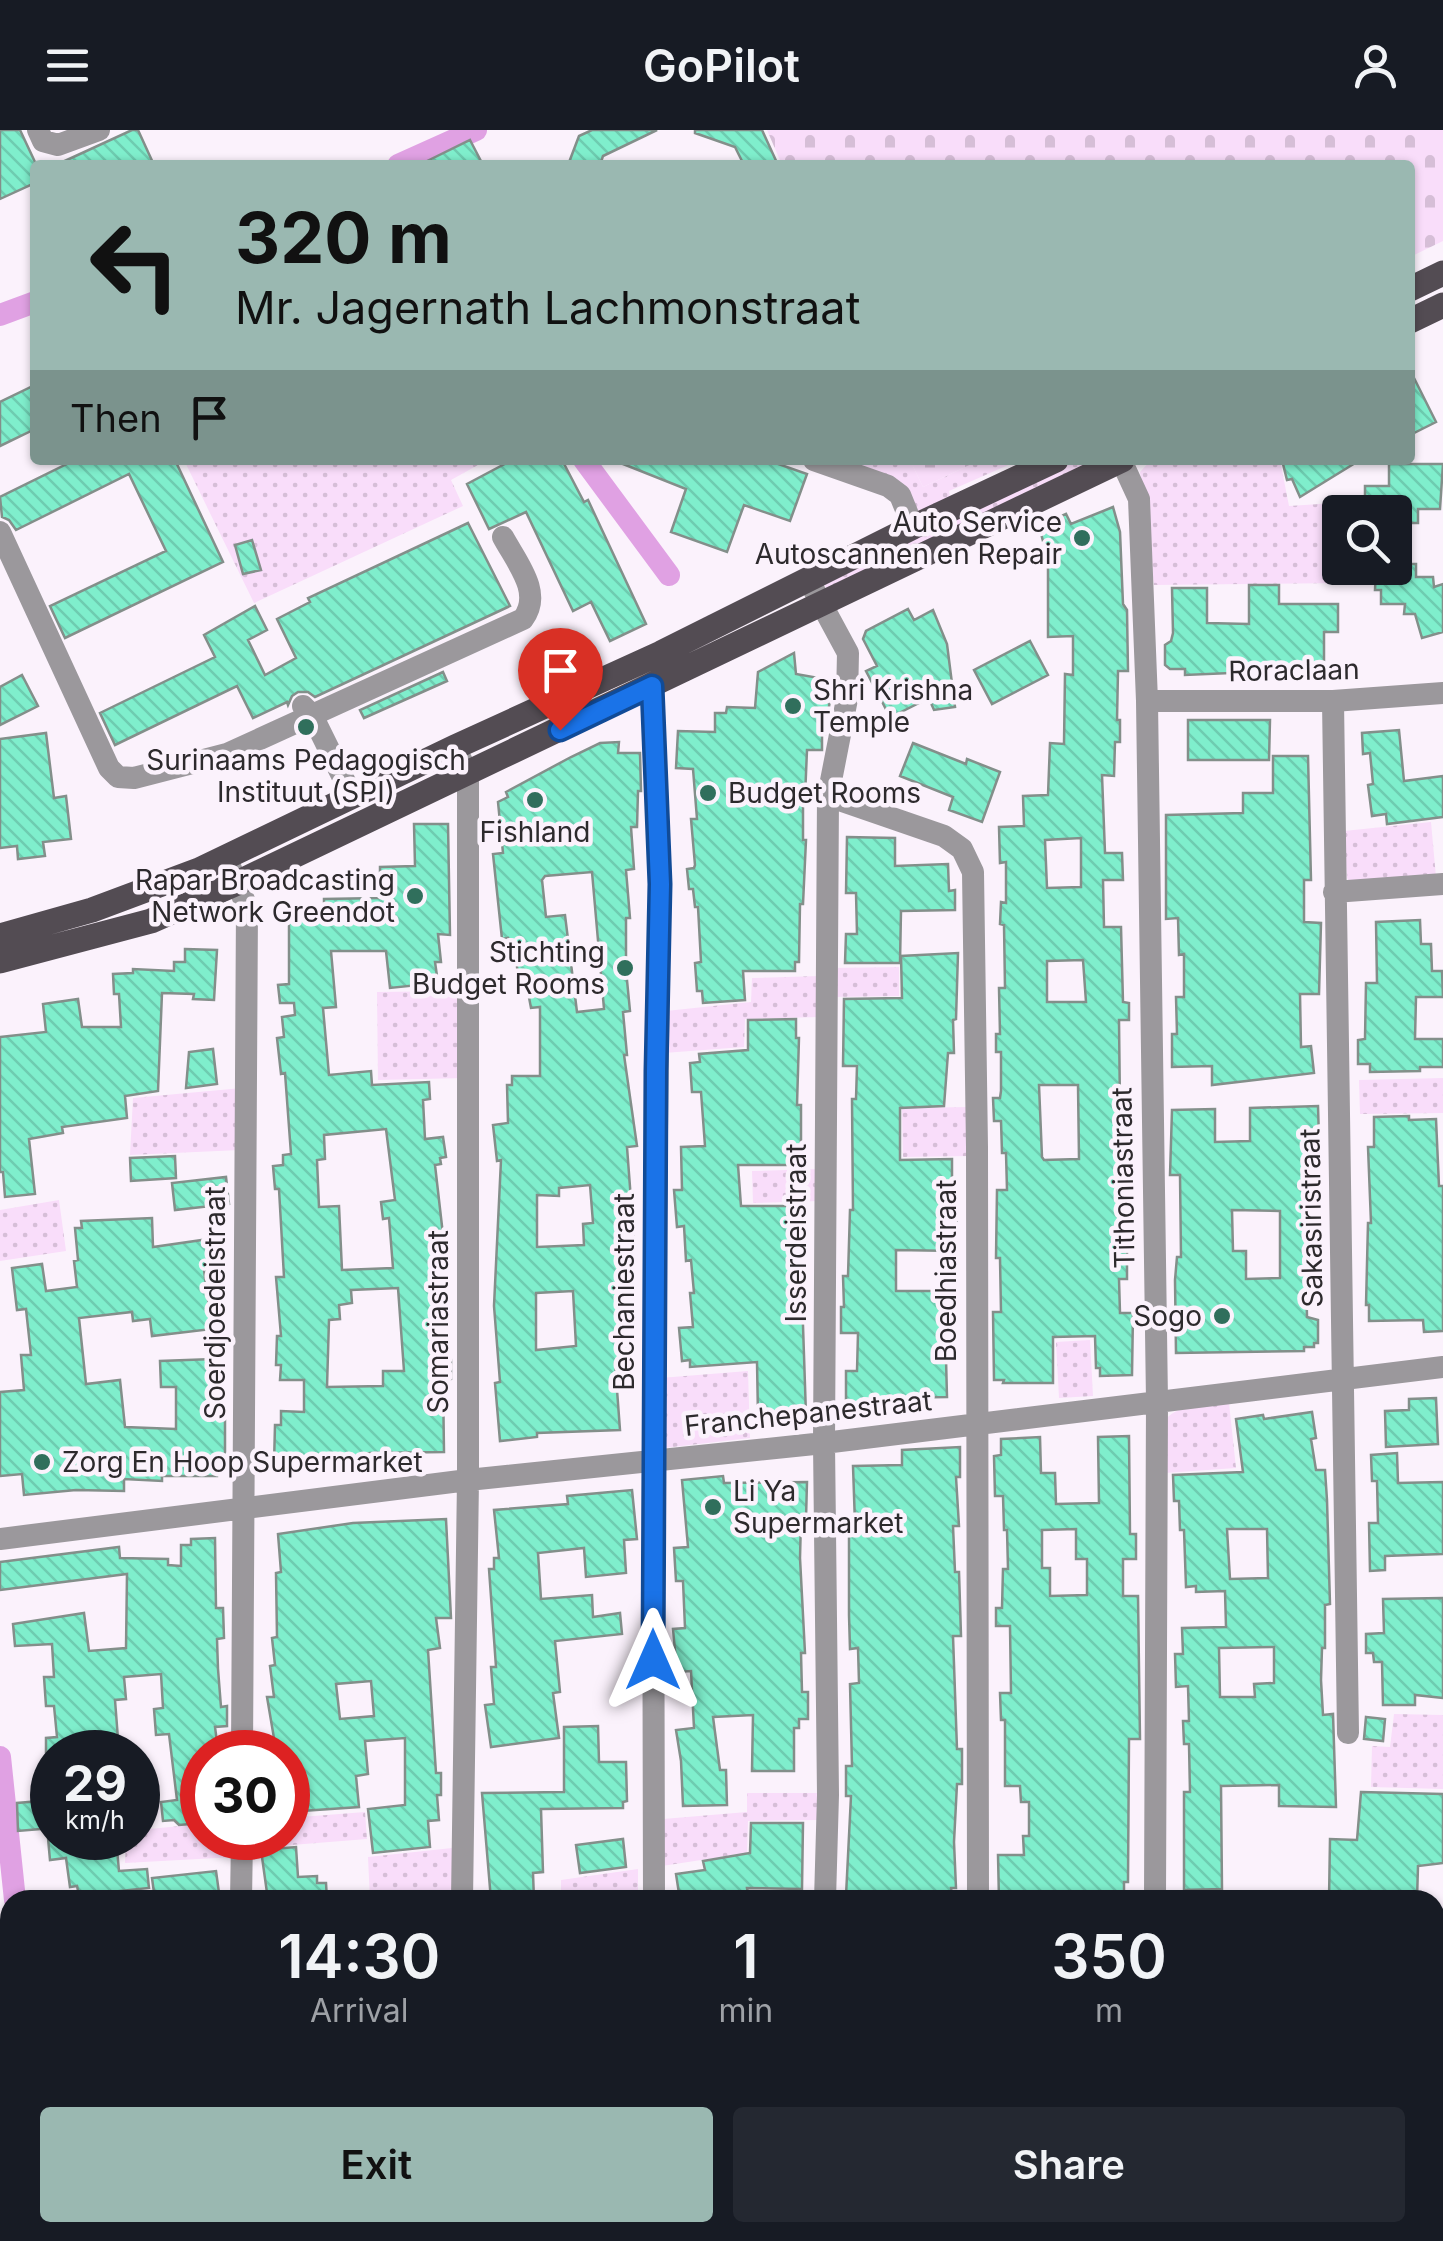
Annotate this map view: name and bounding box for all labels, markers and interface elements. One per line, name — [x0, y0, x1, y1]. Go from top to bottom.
icon: menu — [40, 38, 95, 93]
text: GoPilot — [643, 38, 800, 93]
icon: person — [1348, 38, 1403, 93]
text: 320 m — [235, 195, 452, 280]
icon: left — [70, 200, 200, 330]
text: Mr. Jagernath Lachmonstraat — [235, 280, 860, 335]
icon: arrive — [182, 390, 237, 445]
text: Then — [70, 395, 162, 441]
map controls — [1322, 495, 1412, 585]
button: search — [1322, 495, 1412, 585]
place label: Auto Service Autoscannen en Repair — [755, 505, 1062, 571]
marker: Auto Service Autoscannen en Repair — [1071, 527, 1093, 549]
pin — [518, 628, 603, 731]
icon: arrive — [533, 643, 588, 698]
street label: Roraclaan — [1228, 652, 1360, 688]
place label: Shri Krishna Temple — [813, 673, 973, 739]
marker: Shri Krishna Temple — [782, 695, 804, 717]
marker: Surinaams Pedagogisch Instituut (SPI) — [295, 716, 317, 738]
place label: Surinaams Pedagogisch Instituut (SPI) — [146, 743, 466, 809]
place label: Budget Rooms — [728, 776, 921, 810]
marker: Budget Rooms — [697, 782, 719, 804]
marker: Fishland — [524, 789, 546, 811]
place label: Fishland — [480, 815, 590, 849]
place label: Rapar Broadcasting Network Greendot — [135, 863, 395, 929]
marker: Rapar Broadcasting Network Greendot — [404, 885, 426, 907]
place label: Stichting Budget Rooms — [412, 935, 605, 1001]
marker: Stichting Budget Rooms — [614, 957, 636, 979]
street label: Tithoniastraat — [1104, 1087, 1142, 1269]
street label: Sakasiristraat — [1292, 1128, 1330, 1308]
street label: Isserdeistraat — [779, 1144, 813, 1322]
street label: Boedhiastraat — [929, 1180, 963, 1362]
street label: Soerdjoedeistraat — [198, 1186, 232, 1420]
street label: Bechaniestraat — [607, 1193, 641, 1391]
street label: Somariastraat — [421, 1230, 455, 1414]
place label: Sogo — [1133, 1299, 1202, 1333]
marker: Sogo — [1211, 1305, 1233, 1327]
street label: Franchepanestraat — [683, 1383, 933, 1443]
place label: Zorg En Hoop Supermarket — [62, 1445, 423, 1479]
marker: Zorg En Hoop Supermarket — [31, 1451, 53, 1473]
place label: Li Ya Supermarket — [733, 1474, 903, 1540]
marker: Li Ya Supermarket — [702, 1496, 724, 1518]
position arrow — [601, 1608, 705, 1712]
speed limit sign: 30 — [180, 1730, 310, 1860]
text: 29 — [63, 1753, 127, 1813]
text: km/h — [65, 1805, 125, 1835]
text: 14:30 — [278, 1920, 440, 1992]
text: 1 — [733, 1920, 759, 1992]
text: 350 — [1051, 1920, 1167, 1992]
text: Arrival — [310, 1991, 408, 2030]
text: min — [719, 1991, 773, 2030]
text: m — [1095, 1991, 1123, 2030]
button: Exit — [40, 2107, 713, 2222]
button: Share — [733, 2107, 1405, 2222]

